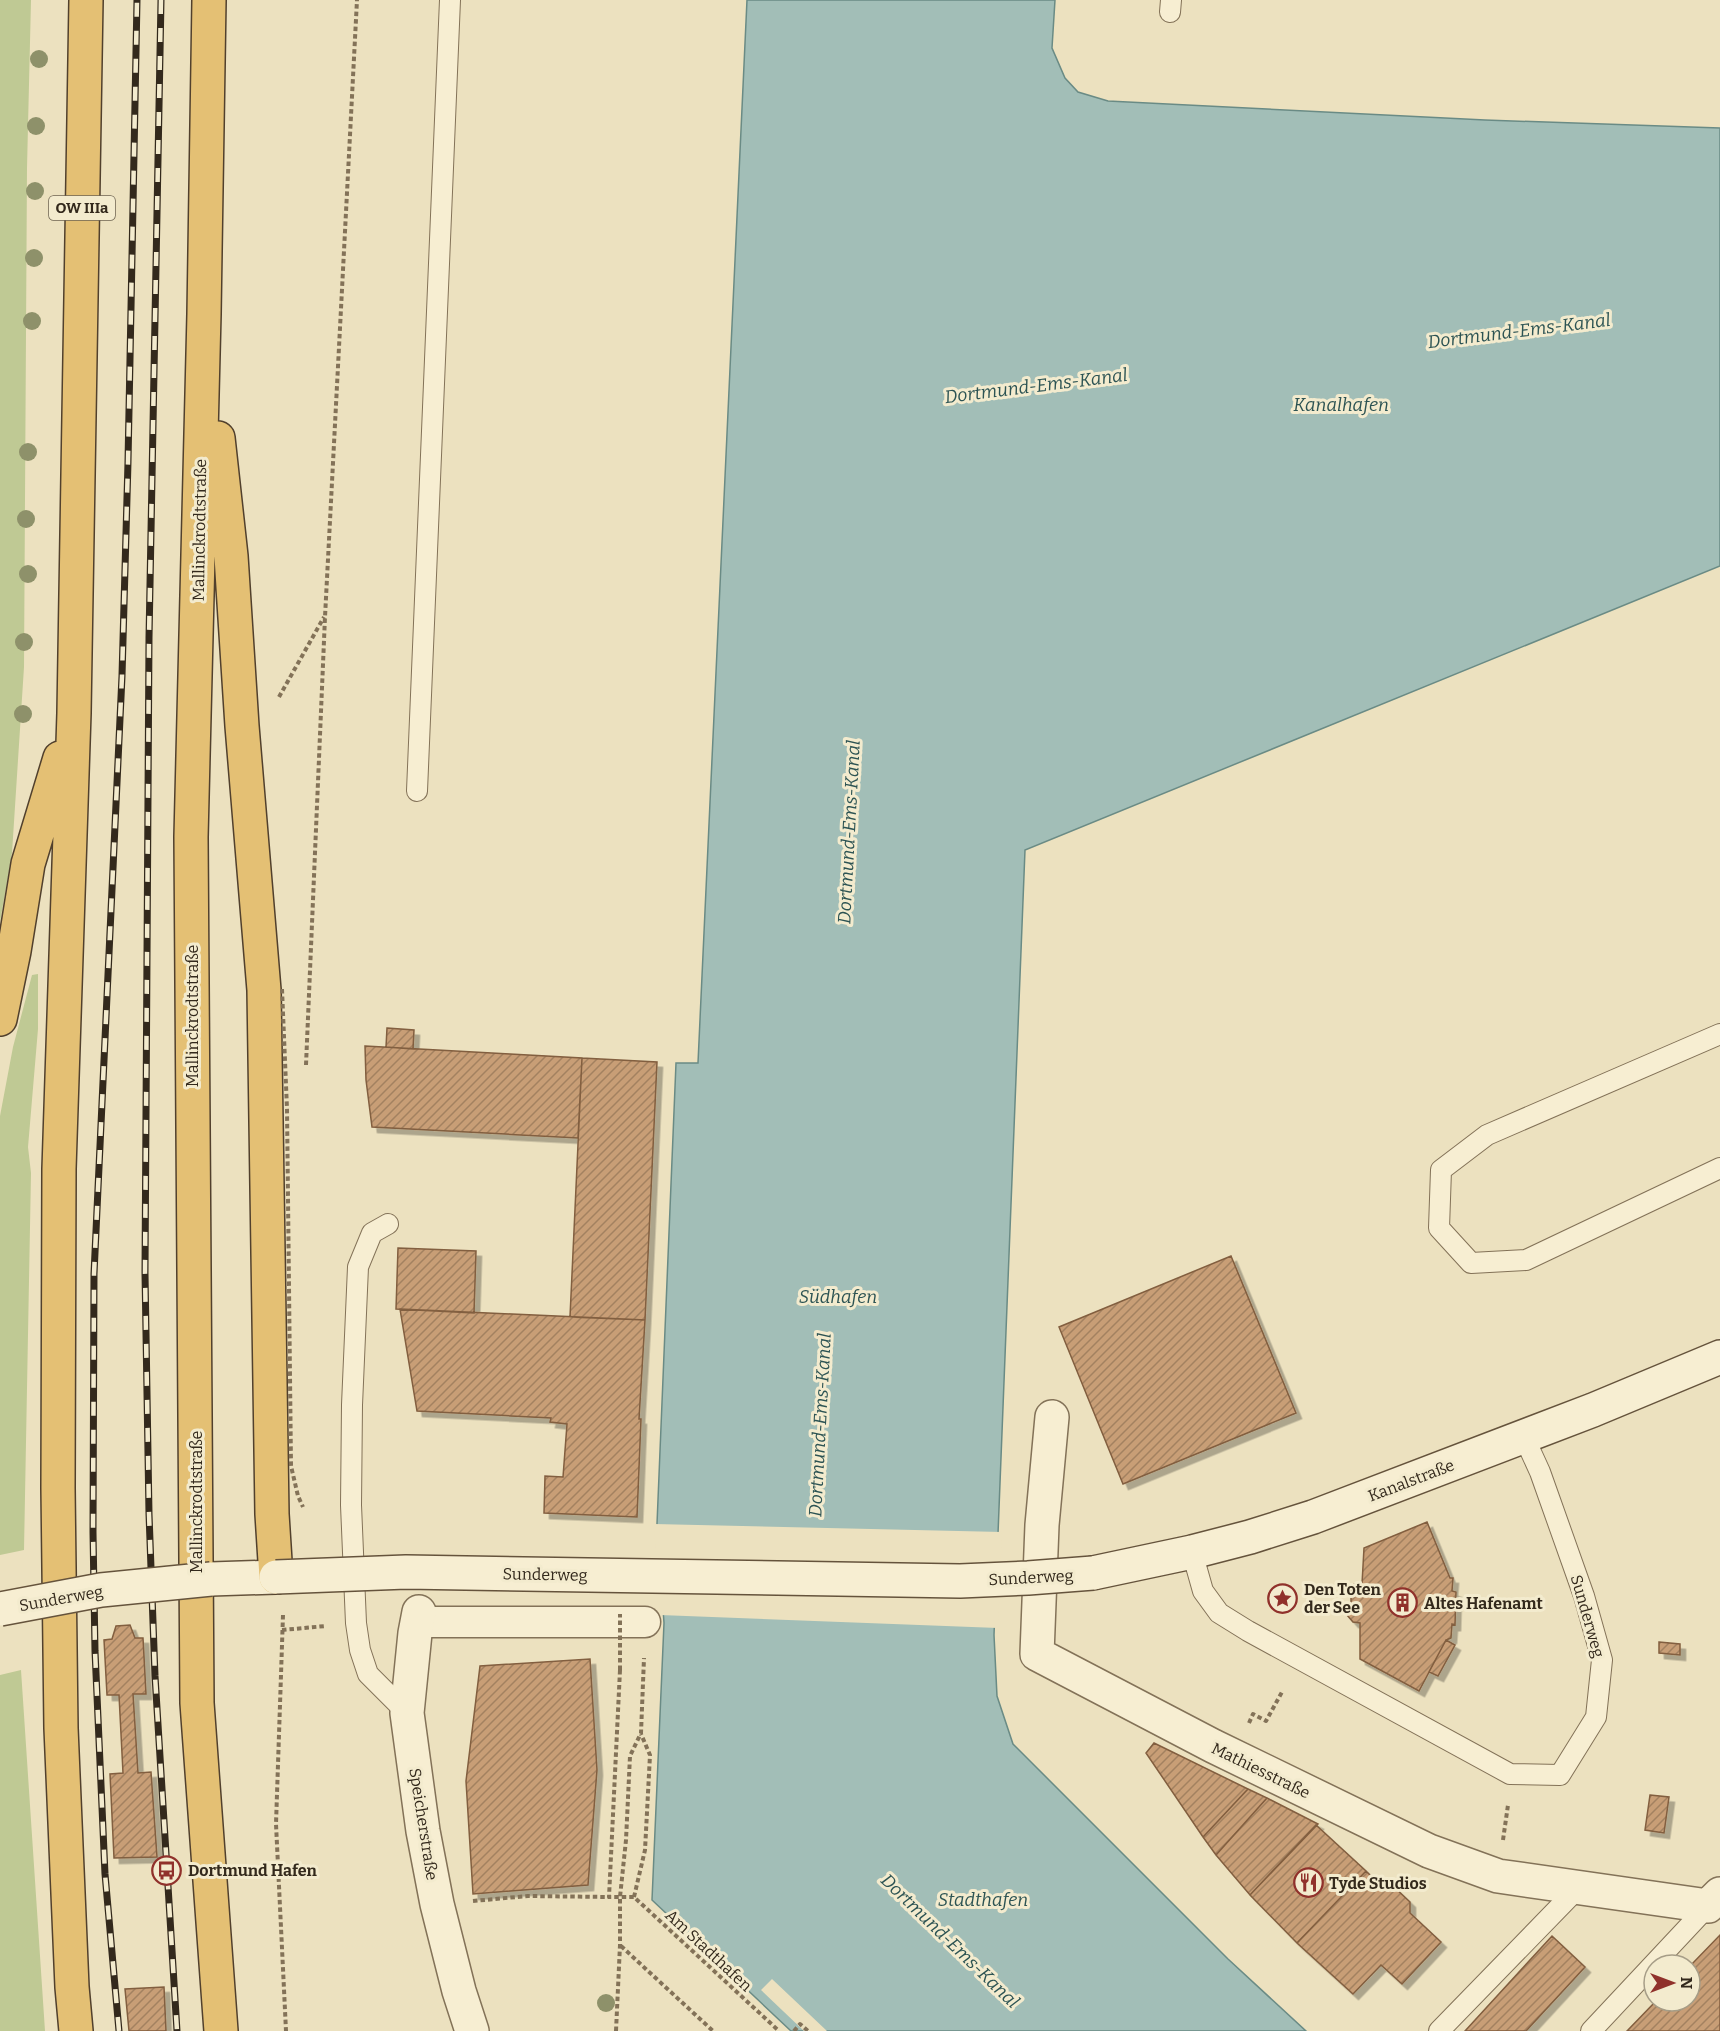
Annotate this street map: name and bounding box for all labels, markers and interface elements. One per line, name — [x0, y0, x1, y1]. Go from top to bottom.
road number: OW IIIa — [49, 196, 115, 220]
water label: Dortmund-Ems-Kanal — [1426, 309, 1612, 353]
water label: Dortmund-Ems-Kanal — [943, 364, 1129, 408]
water label: Kanalhafen — [1293, 394, 1389, 416]
street label: Mallinckrodtstraße — [189, 459, 210, 601]
water label: Dortmund-Ems-Kanal — [833, 739, 865, 924]
street label: Mallinckrodtstraße — [183, 945, 202, 1087]
water label: Südhafen — [799, 1286, 877, 1308]
water label: Dortmund-Ems-Kanal — [804, 1332, 836, 1517]
street label: Mallinckrodtstraße — [187, 1431, 206, 1573]
street label: Kanalstraße — [1365, 1455, 1457, 1506]
street label: Sunderweg — [502, 1564, 588, 1585]
street label: Sunderweg — [988, 1566, 1074, 1589]
street label: Sunderweg — [1567, 1573, 1608, 1660]
place label: Den Toten der See — [1304, 1580, 1382, 1617]
street label: Sunderweg — [18, 1582, 105, 1615]
place icon: Den Toten der See — [1267, 1582, 1299, 1614]
building icon: Altes Hafenamt — [1387, 1587, 1419, 1619]
place label: Altes Hafenamt — [1424, 1594, 1543, 1613]
street label: Mathiesstraße — [1208, 1738, 1313, 1802]
street label: Speicherstraße — [405, 1767, 442, 1882]
bus stop icon: Dortmund Hafen — [151, 1854, 183, 1886]
place label: Dortmund Hafen — [188, 1861, 318, 1880]
restaurant icon: Tyde Studios — [1292, 1867, 1324, 1899]
water label: Dortmund-Ems-Kanal — [876, 1869, 1024, 2013]
place label: Tyde Studios — [1329, 1874, 1427, 1893]
water label: Stadthafen — [938, 1889, 1028, 1911]
street label: Am Stadthafen — [661, 1905, 756, 1995]
north arrow — [1642, 1953, 1702, 2013]
text: N — [1677, 1977, 1696, 1989]

